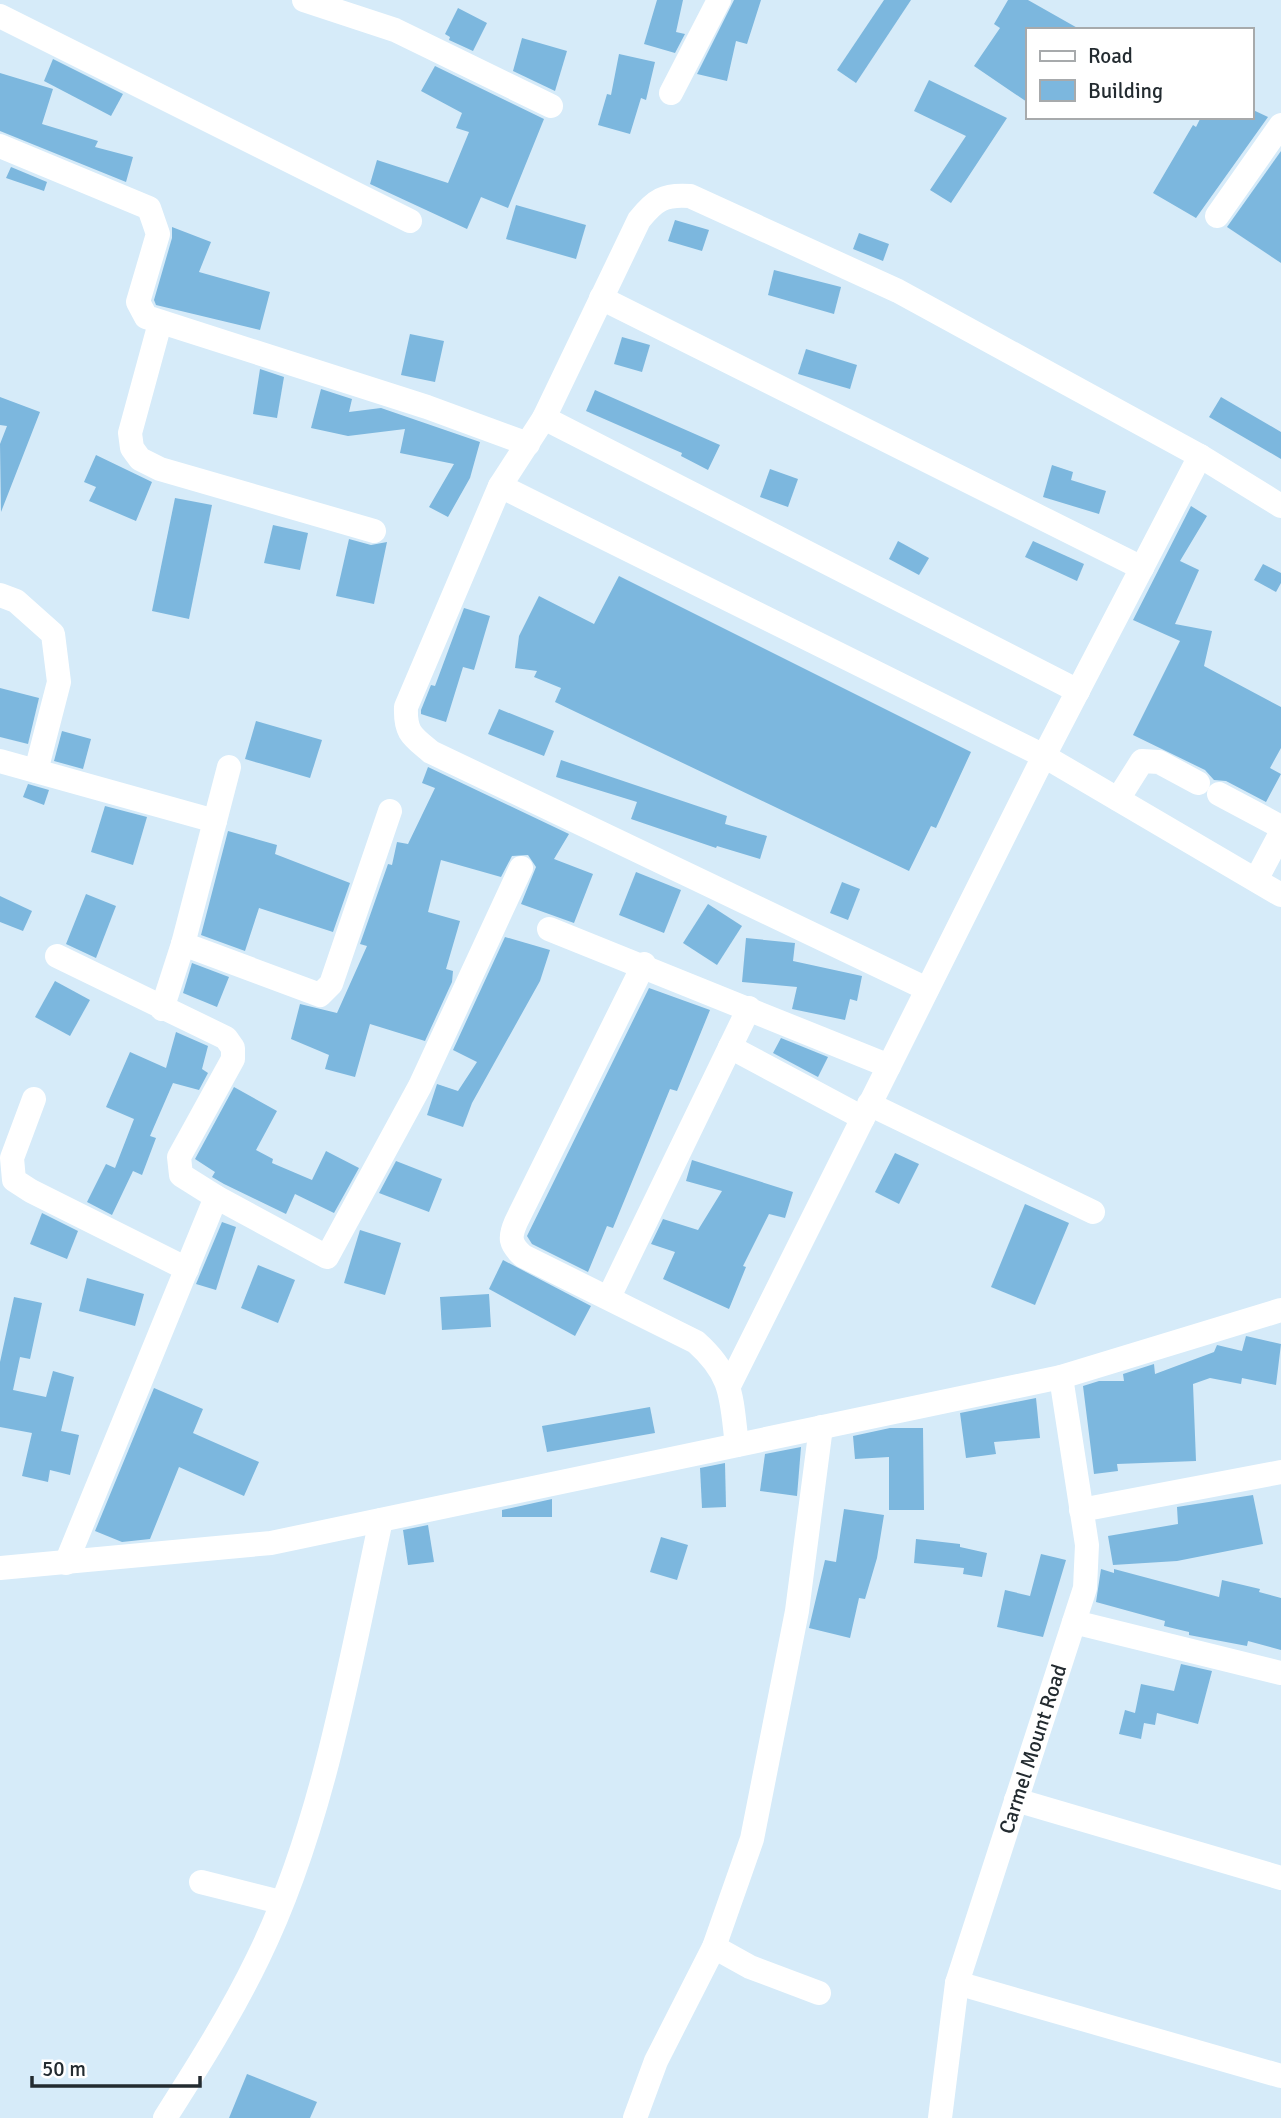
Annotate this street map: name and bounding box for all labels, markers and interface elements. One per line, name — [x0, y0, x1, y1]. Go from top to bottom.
legend — [1026, 28, 1253, 119]
text: Road — [1088, 43, 1133, 69]
text: Building — [1088, 78, 1163, 104]
street label: Carmel Mount Road — [993, 1661, 1072, 1837]
scale bar — [32, 2044, 200, 2088]
text: 50 m — [42, 2056, 86, 2082]

